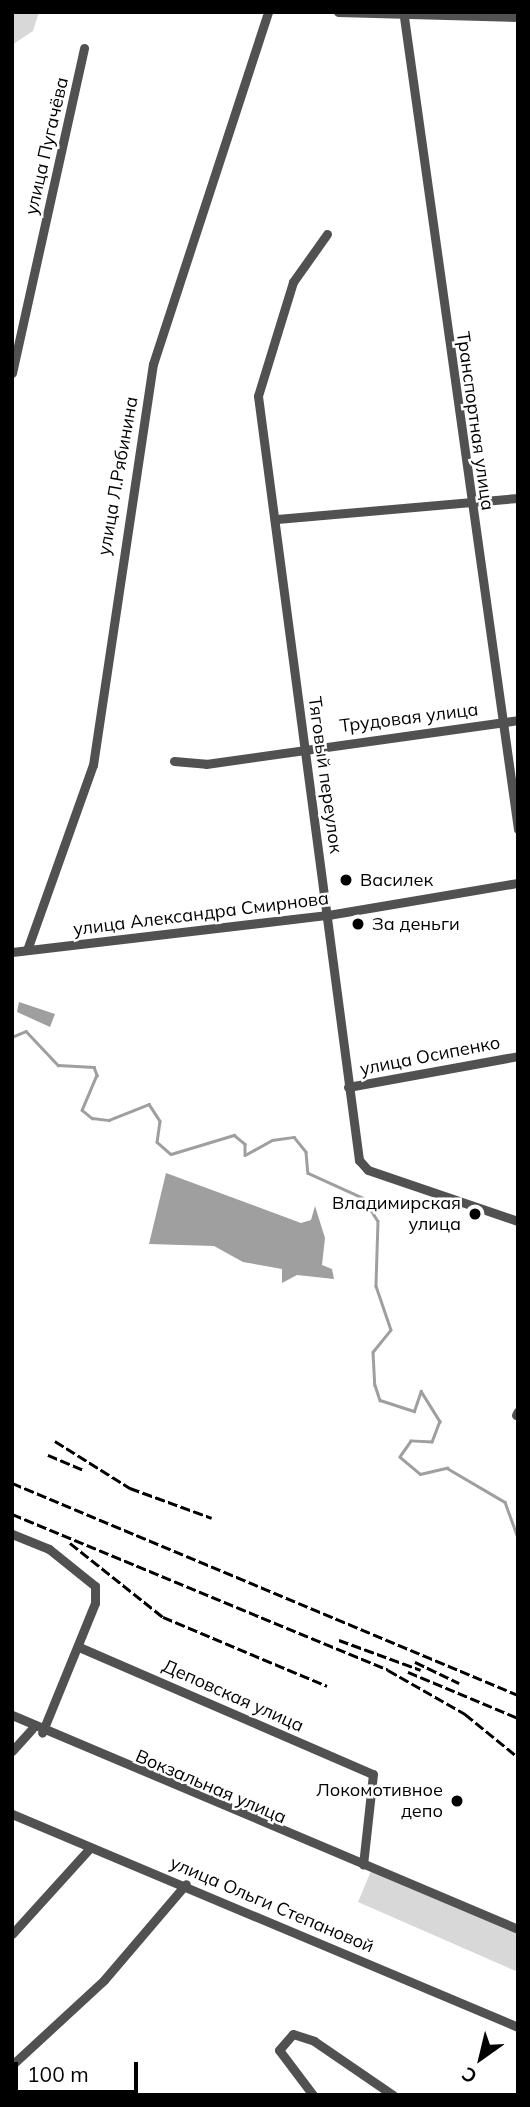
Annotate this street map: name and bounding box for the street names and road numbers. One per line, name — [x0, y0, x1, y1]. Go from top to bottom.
street label: улица Пугачёва — [21, 75, 73, 217]
street label: Транспортная улица — [452, 330, 498, 512]
street label: улица Л.Рябинина — [93, 395, 143, 557]
street label: Тяговый переулок — [303, 695, 347, 855]
street label: Трудовая улица — [339, 699, 479, 737]
street label: улица Александра Смирнова — [72, 888, 330, 940]
street label: улица Осипенко — [358, 1032, 502, 1080]
street label: Деповская улица — [159, 1655, 307, 1737]
street label: Вокзальная улица — [132, 1745, 290, 1829]
street label: улица Ольги Степановой — [167, 1852, 377, 1958]

